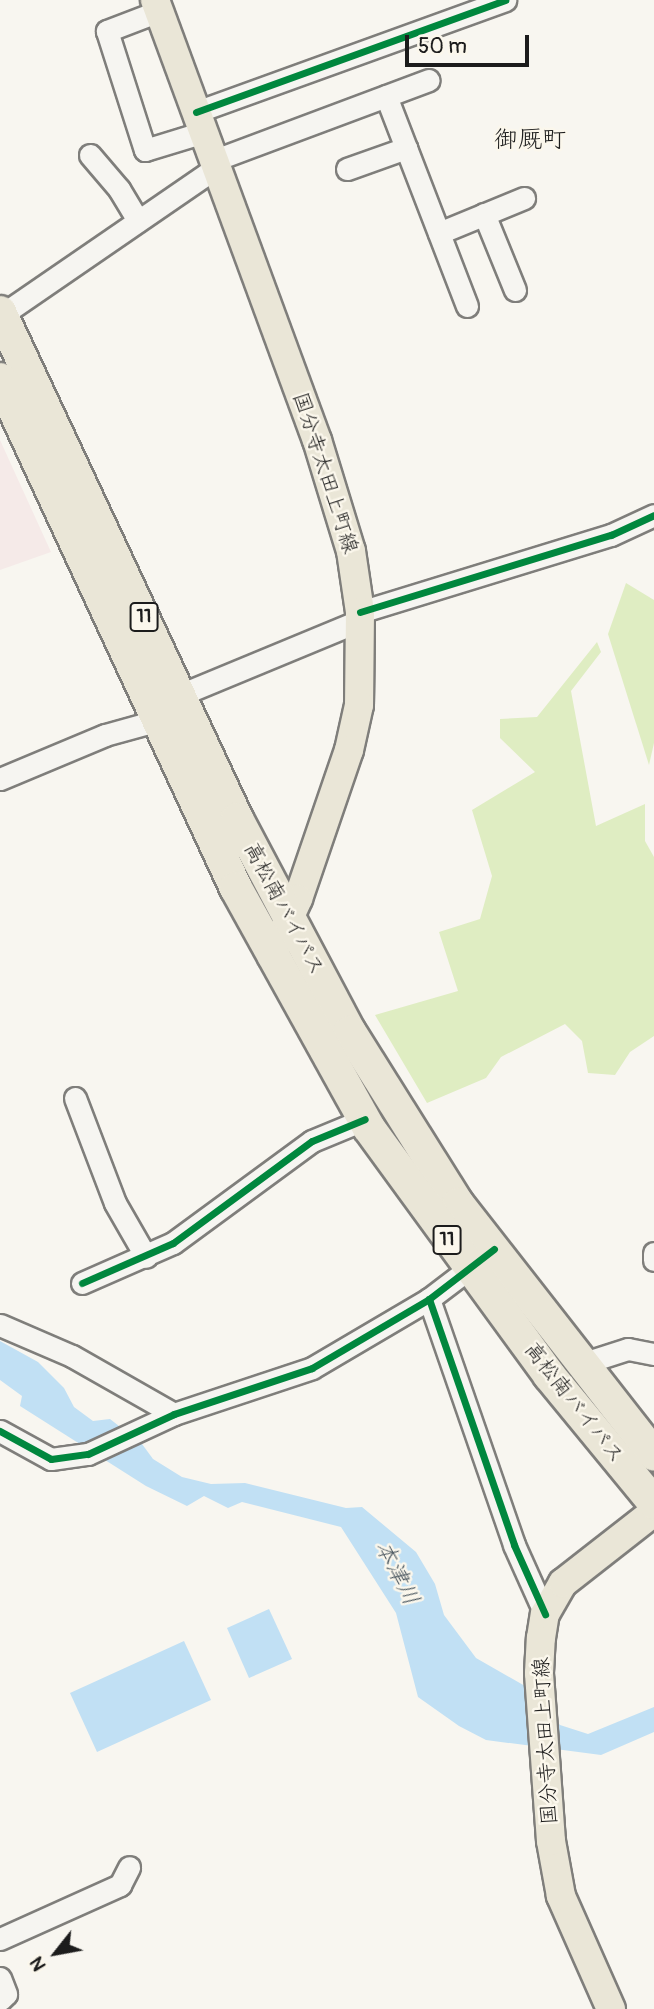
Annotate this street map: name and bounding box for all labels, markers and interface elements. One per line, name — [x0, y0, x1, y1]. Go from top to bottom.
scale bar — [409, 21, 533, 65]
text: 50 m — [418, 33, 467, 60]
district label: 御厩町 — [494, 126, 566, 154]
street label: 国分寺太田上町線 — [287, 389, 363, 557]
road number: 11 — [128, 602, 160, 632]
street label: 高松南バイパス — [238, 838, 330, 980]
road number: 11 — [431, 1224, 463, 1256]
street label: 高松南バイパス — [519, 1337, 629, 1469]
water label: 本津川 — [369, 1536, 425, 1610]
street label: 国分寺太田上町線 — [529, 1656, 563, 1826]
north arrow — [21, 1918, 91, 1988]
text: N — [24, 1952, 52, 1976]

